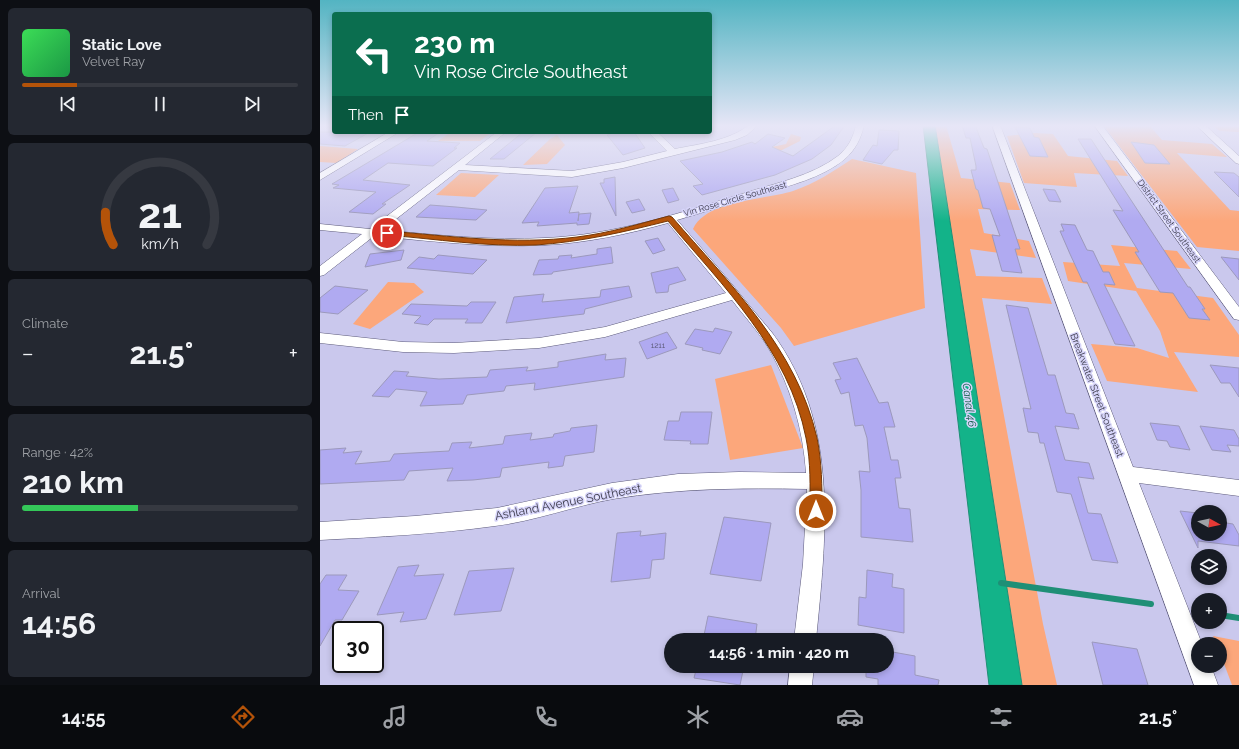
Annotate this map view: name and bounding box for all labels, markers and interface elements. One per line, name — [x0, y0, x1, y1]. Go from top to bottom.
text: 230 m — [414, 27, 495, 60]
icon: left — [348, 28, 400, 80]
text: Static Love — [82, 36, 161, 54]
text: Velvet Ray — [82, 54, 145, 69]
text: Vin Rose Circle Southeast — [414, 61, 627, 82]
icon: previous — [57, 93, 79, 115]
icon: pause — [149, 93, 171, 115]
icon: next — [241, 93, 263, 115]
icon: arrive — [391, 104, 413, 126]
text: Then — [348, 106, 383, 124]
street label: District Street Southeast — [1135, 177, 1203, 265]
street label: Vin Rose Circle Southeast — [682, 179, 788, 219]
text: 21 — [138, 189, 182, 238]
pin — [370, 216, 404, 250]
icon: arrive — [376, 222, 398, 244]
text: km/h — [141, 236, 179, 252]
text: Climate — [22, 316, 68, 331]
street label: Breakwater Street Southeast — [1068, 331, 1126, 459]
text: 21.5° — [130, 336, 193, 371]
text: − — [22, 340, 34, 366]
text: + — [289, 340, 298, 366]
house number: 1211 — [651, 340, 666, 350]
water label: Canal 46 — [959, 382, 979, 428]
text: Range · 42% — [22, 445, 93, 460]
text: 210 km — [22, 465, 124, 500]
street label: Ashland Avenue Southeast — [494, 481, 642, 523]
position arrow — [795, 490, 837, 532]
north arrow — [1191, 505, 1227, 541]
map controls — [1191, 505, 1227, 673]
button: layers — [1191, 549, 1227, 585]
text: Arrival — [22, 586, 60, 601]
button: + — [1191, 593, 1227, 629]
text: 14:56 — [22, 606, 96, 641]
speed limit sign: 30 — [332, 621, 384, 673]
button: − — [1191, 637, 1227, 673]
text: 14:56 · 1 min · 420 m — [709, 644, 849, 662]
icon: directions — [229, 703, 257, 731]
icon: music — [381, 703, 409, 731]
icon: phone — [532, 703, 560, 731]
icon: climate — [684, 703, 712, 731]
icon: car — [836, 703, 864, 731]
icon: filters — [987, 703, 1015, 731]
text: 14:55 — [62, 707, 105, 728]
text: 21.5° — [1139, 707, 1177, 728]

